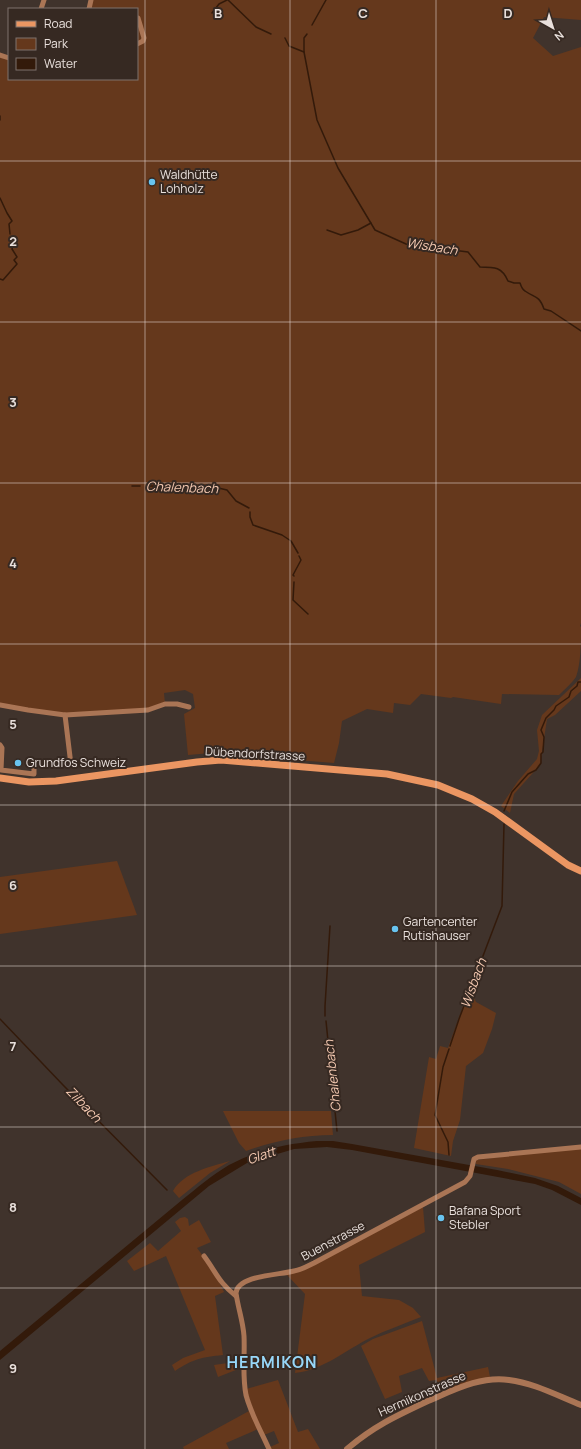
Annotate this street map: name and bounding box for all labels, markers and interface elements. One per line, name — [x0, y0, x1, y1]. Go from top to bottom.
text: B — [214, 4, 222, 22]
text: C — [358, 4, 368, 22]
text: D — [503, 4, 513, 22]
legend — [8, 8, 138, 80]
north arrow — [533, 8, 573, 48]
text: Road — [44, 15, 72, 32]
text: N — [552, 28, 567, 45]
text: Park — [44, 35, 69, 52]
text: Water — [44, 55, 78, 72]
place label: Waldhütte Lohholz — [160, 166, 217, 197]
marker: Waldhütte Lohholz — [147, 177, 157, 187]
text: 2 — [9, 232, 17, 250]
water label: Wisbach — [405, 233, 460, 259]
text: 3 — [9, 393, 17, 411]
water label: Chalenbach — [146, 477, 220, 497]
text: 4 — [9, 554, 17, 572]
text: 5 — [9, 715, 17, 733]
street label: Dübendorfstrasse — [204, 742, 306, 765]
place label: Grundfos Schweiz — [26, 754, 126, 771]
marker: Grundfos Schweiz — [13, 758, 23, 768]
text: 6 — [9, 876, 17, 894]
place label: Gartencenter Rutishauser — [403, 913, 478, 944]
marker: Gartencenter Rutishauser — [390, 924, 400, 934]
water label: Wisbach — [456, 954, 491, 1010]
text: 7 — [10, 1037, 17, 1055]
water label: Chalenbach — [319, 1038, 345, 1113]
water label: Zilbach — [62, 1082, 107, 1127]
water label: Glatt — [244, 1141, 279, 1168]
text: 8 — [9, 1198, 17, 1216]
place label: Bafana Sport Stebler — [449, 1202, 521, 1233]
marker: Bafana Sport Stebler — [436, 1213, 446, 1223]
street label: Buenstrasse — [298, 1217, 368, 1264]
district label: HERMIKON — [227, 1351, 317, 1373]
text: 9 — [9, 1359, 17, 1377]
street label: Hermikonstrasse — [375, 1367, 468, 1420]

